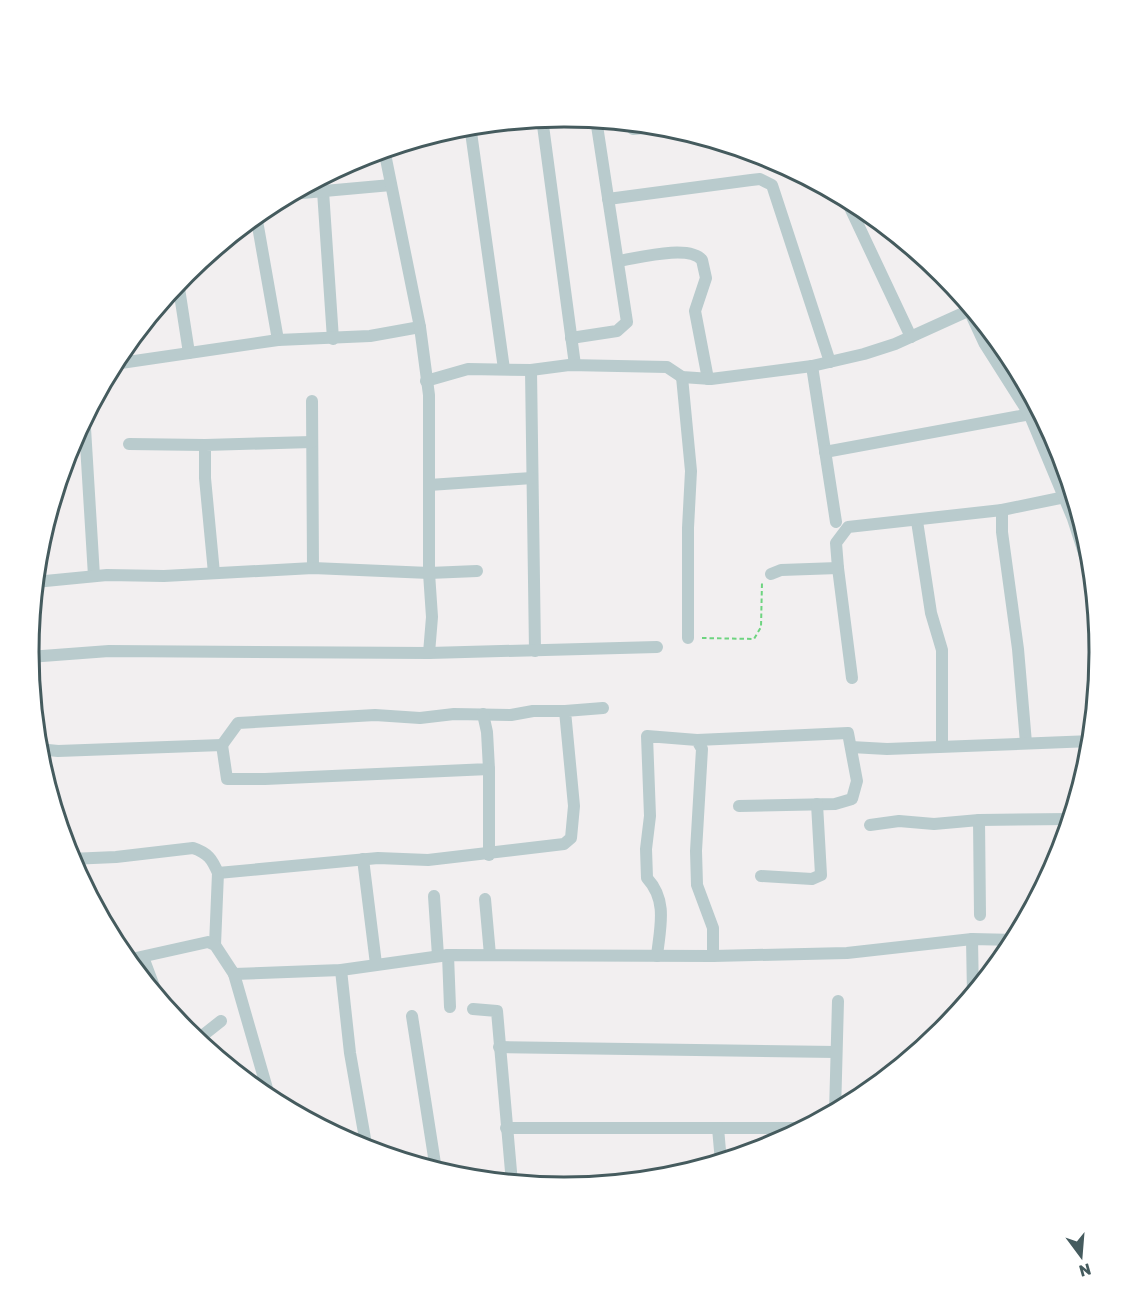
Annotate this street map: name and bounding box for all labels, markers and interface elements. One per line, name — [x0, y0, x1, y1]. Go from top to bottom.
north arrow — [1051, 1226, 1111, 1286]
text: N — [1077, 1259, 1093, 1281]

